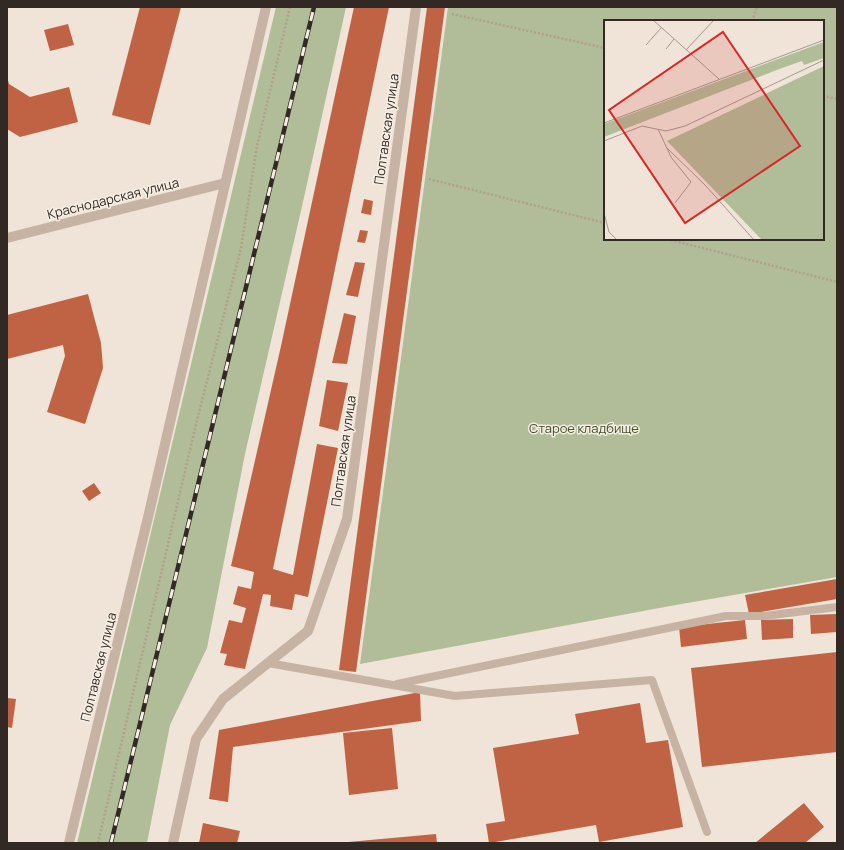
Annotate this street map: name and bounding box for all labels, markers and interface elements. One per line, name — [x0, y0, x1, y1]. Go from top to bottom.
inset map — [604, 20, 824, 240]
street label: Полтавская улица — [369, 72, 403, 186]
street label: Краснодарская улица — [45, 173, 181, 223]
street label: Полтавская улица — [326, 394, 360, 508]
park label: Старое кладбище — [529, 419, 639, 437]
street label: Полтавская улица — [76, 610, 120, 724]

